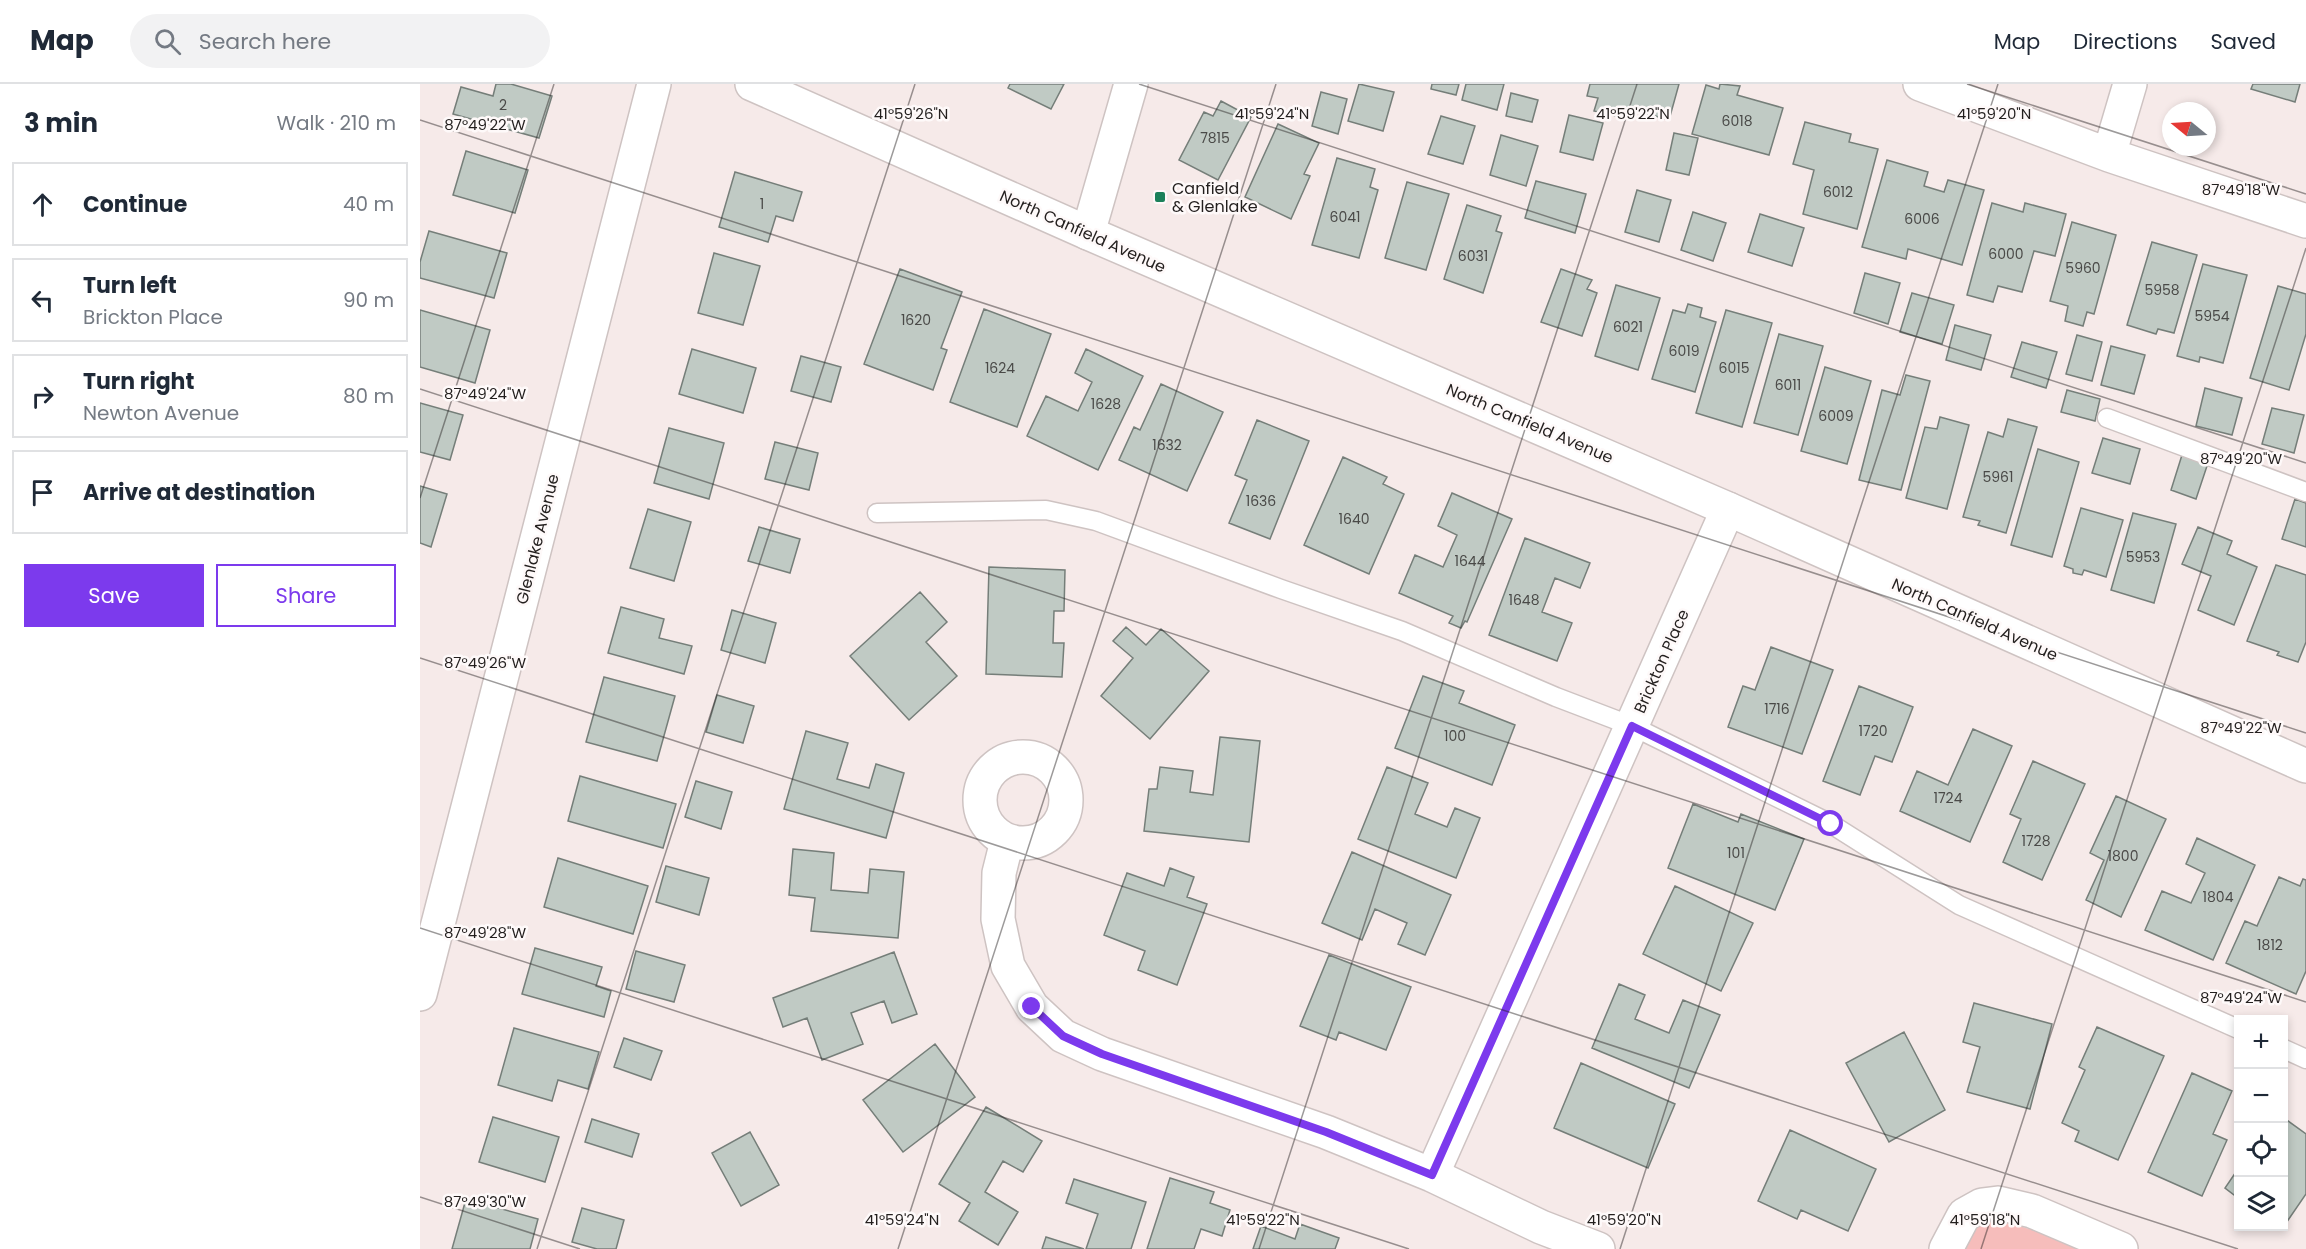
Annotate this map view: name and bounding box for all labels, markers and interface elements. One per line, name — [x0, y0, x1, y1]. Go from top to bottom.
search box — [130, 14, 550, 68]
text: Map — [30, 21, 94, 60]
icon: search — [151, 25, 184, 58]
text: Search here — [199, 26, 331, 57]
text: Map — [1994, 27, 2040, 56]
text: Directions — [2073, 27, 2177, 56]
text: Saved — [2210, 27, 2276, 56]
house number: 2 — [499, 95, 507, 115]
north arrow — [2162, 102, 2216, 156]
text: 41°59'26"N — [874, 103, 948, 124]
text: 41°59'24"N — [1235, 103, 1309, 124]
text: 41°59'22"N — [1596, 103, 1670, 124]
text: 41°59'20"N — [1957, 103, 2031, 124]
text: 3 min — [24, 105, 98, 141]
text: Walk · 210 m — [276, 109, 396, 137]
house number: 6018 — [1722, 111, 1753, 131]
text: 87°49'22"W — [444, 114, 526, 135]
house number: 7815 — [1200, 128, 1230, 148]
place label: Canfield & Glenlake — [1172, 177, 1258, 218]
text: 87°49'18"W — [2202, 179, 2281, 200]
house number: 6012 — [1823, 182, 1853, 202]
street label: North Canfield Avenue — [996, 184, 1169, 278]
icon: ahead — [26, 188, 59, 221]
text: Continue — [83, 189, 187, 220]
text: 40 m — [343, 190, 394, 218]
marker: Canfield & Glenlake — [1153, 190, 1167, 204]
house number: 1 — [760, 194, 764, 214]
house number: 6041 — [1330, 207, 1360, 227]
house number: 6006 — [1904, 209, 1940, 229]
house number: 6000 — [1988, 244, 2024, 264]
house number: 6031 — [1458, 246, 1488, 266]
house number: 5960 — [2065, 258, 2101, 278]
text: Turn left — [83, 270, 177, 301]
house number: 5958 — [2144, 280, 2180, 300]
icon: left — [26, 284, 59, 317]
text: 90 m — [343, 286, 394, 314]
text: Brickton Place — [83, 303, 223, 331]
house number: 5954 — [2194, 306, 2230, 326]
house number: 1620 — [901, 310, 931, 330]
house number: 6021 — [1613, 317, 1643, 337]
house number: 6019 — [1669, 341, 1699, 361]
house number: 1624 — [985, 358, 1015, 378]
house number: 6015 — [1719, 358, 1749, 378]
text: Turn right — [83, 366, 194, 397]
house number: 6011 — [1775, 375, 1801, 395]
street label: North Canfield Avenue — [1443, 378, 1617, 469]
icon: right — [26, 380, 59, 413]
text: 80 m — [343, 382, 394, 410]
text: 87°49'24"W — [444, 383, 526, 404]
house number: 1628 — [1091, 394, 1121, 414]
text: Newton Avenue — [83, 399, 239, 427]
house number: 6009 — [1818, 406, 1854, 426]
house number: 1632 — [1152, 435, 1182, 455]
text: 87°49'20"W — [2200, 448, 2282, 469]
house number: 5961 — [1983, 467, 2013, 487]
street label: Glenlake Avenue — [510, 471, 565, 607]
icon: arrive — [26, 476, 59, 509]
text: Arrive at destination — [83, 477, 315, 508]
house number: 1636 — [1246, 491, 1276, 511]
house number: 1640 — [1339, 509, 1369, 529]
house number: 5953 — [2126, 547, 2160, 567]
house number: 1644 — [1455, 551, 1486, 571]
button: Save — [24, 564, 204, 627]
button: Share — [216, 564, 396, 627]
street label: North Canfield Avenue — [1888, 572, 2061, 666]
house number: 1648 — [1508, 590, 1540, 610]
street label: Brickton Place — [1628, 605, 1695, 717]
text: 87°49'26"W — [444, 652, 526, 673]
house number: 1716 — [1764, 699, 1790, 719]
text: 87°49'22"W — [2200, 717, 2282, 738]
house number: 1720 — [1859, 721, 1887, 741]
house number: 100 — [1444, 726, 1466, 746]
house number: 1724 — [1934, 788, 1963, 808]
route start — [1817, 810, 1843, 836]
house number: 1728 — [2021, 831, 2051, 851]
house number: 101 — [1727, 843, 1745, 863]
house number: 1800 — [2108, 846, 2138, 866]
house number: 1804 — [2203, 887, 2234, 907]
text: 87°49'28"W — [444, 922, 526, 943]
house number: 1812 — [2257, 935, 2283, 955]
text: 87°49'24"W — [2200, 987, 2282, 1008]
route end — [1018, 993, 1044, 1019]
map controls — [2234, 1015, 2288, 1231]
button: + — [2234, 1015, 2288, 1069]
button: − — [2234, 1069, 2288, 1123]
button: locate — [2234, 1123, 2288, 1177]
button: layers — [2234, 1177, 2288, 1231]
text: 87°49'30"W — [444, 1191, 527, 1212]
text: 41°59'24"N — [865, 1209, 939, 1230]
text: 41°59'22"N — [1226, 1209, 1300, 1230]
text: 41°59'20"N — [1587, 1209, 1661, 1230]
text: 41°59'18"N — [1950, 1209, 2020, 1230]

